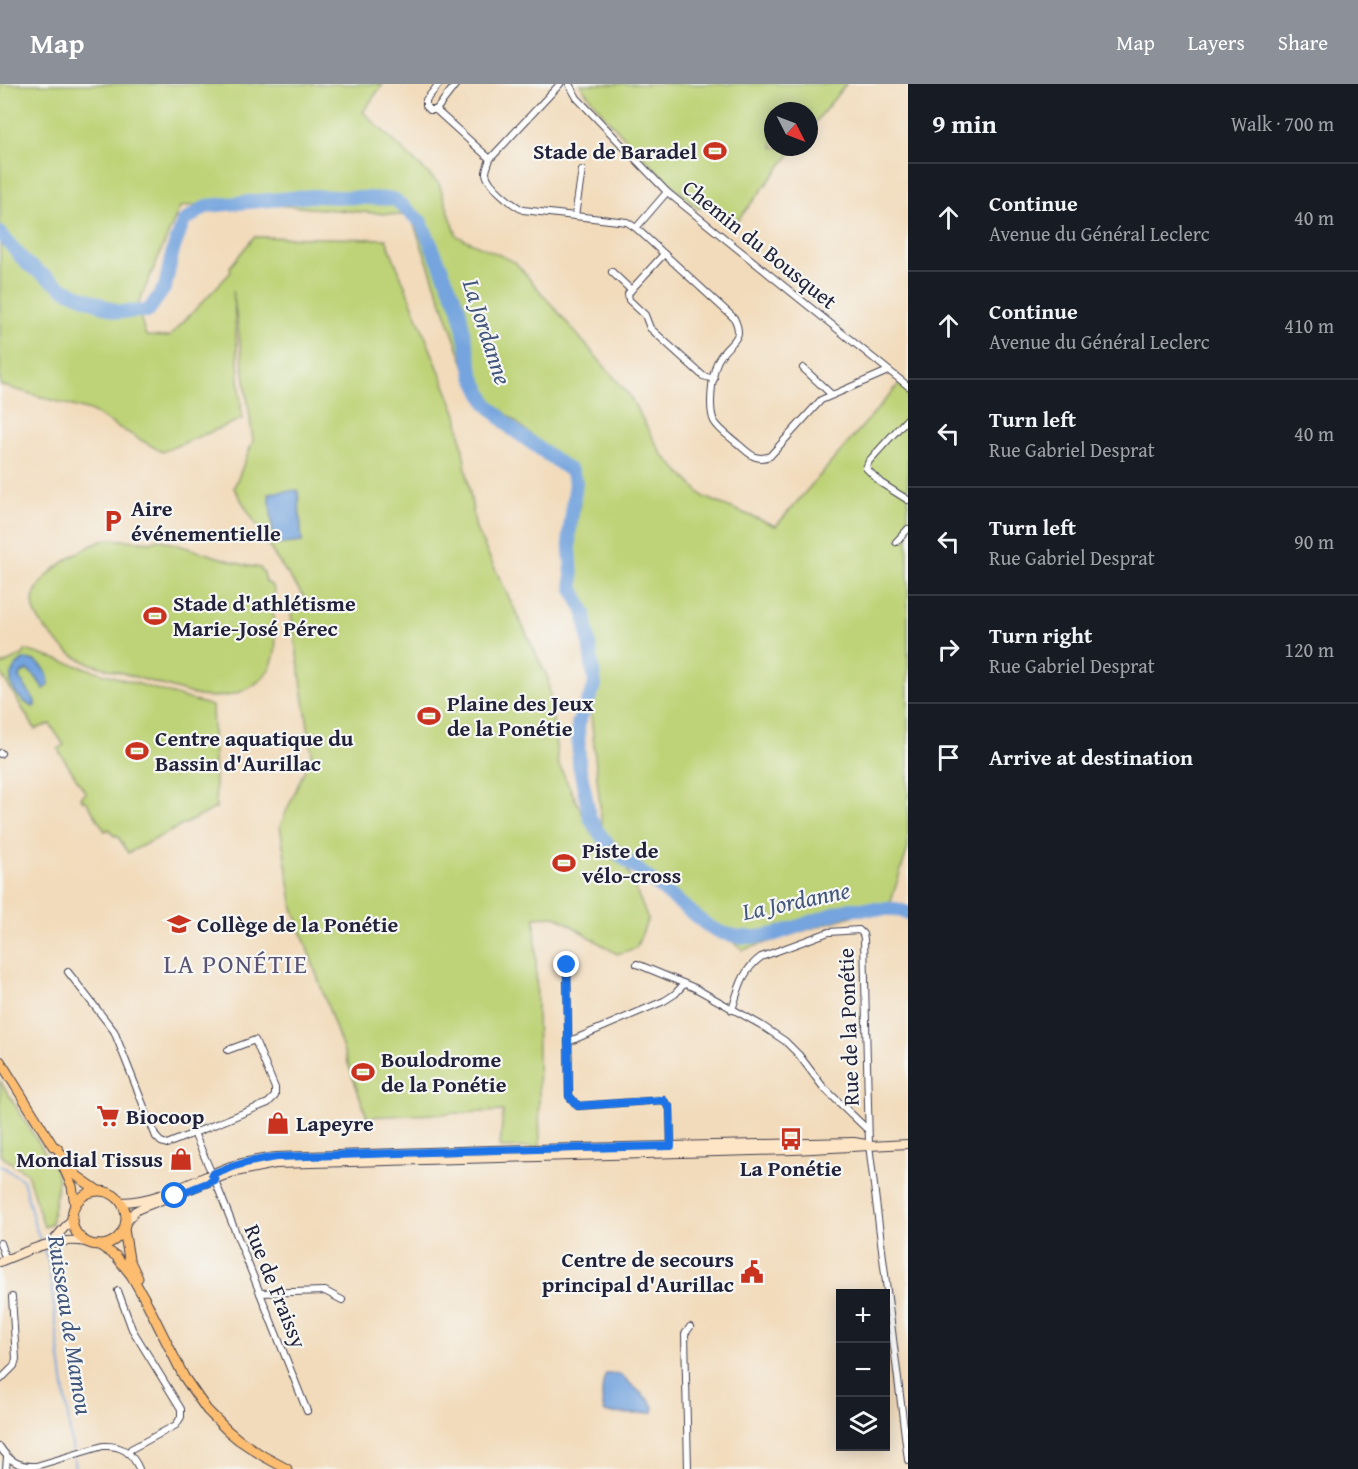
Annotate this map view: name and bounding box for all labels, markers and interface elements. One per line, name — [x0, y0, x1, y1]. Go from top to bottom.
text: Map — [30, 22, 84, 63]
text: Map — [1116, 27, 1155, 58]
text: Layers — [1188, 27, 1245, 58]
text: Share — [1278, 27, 1328, 58]
north arrow — [764, 102, 818, 156]
text: 9 min — [932, 104, 997, 143]
text: Walk · 700 m — [1231, 109, 1334, 138]
place label: Stade de Baradel — [533, 135, 697, 167]
sports icon: Stade de Baradel — [702, 138, 728, 164]
street label: Chemin du Bousquet — [676, 172, 844, 316]
text: Continue — [989, 187, 1078, 219]
icon: ahead — [932, 201, 965, 234]
text: 40 m — [1294, 203, 1334, 232]
text: Avenue du Général Leclerc — [989, 219, 1210, 248]
water label: La Jordanne — [454, 274, 521, 390]
text: Continue — [989, 295, 1078, 327]
icon: ahead — [932, 309, 965, 342]
text: 410 m — [1284, 311, 1334, 340]
text: Avenue du Général Leclerc — [989, 327, 1210, 356]
text: Turn left — [989, 403, 1076, 435]
icon: left — [932, 417, 965, 450]
text: 40 m — [1294, 419, 1334, 448]
text: Rue Gabriel Desprat — [989, 435, 1155, 464]
place label: Aire événementielle — [131, 492, 281, 549]
parking icon: Aire événementielle — [100, 508, 126, 534]
text: Turn left — [989, 511, 1076, 543]
icon: left — [932, 525, 965, 558]
text: 90 m — [1294, 527, 1334, 556]
text: Rue Gabriel Desprat — [989, 543, 1155, 572]
place label: Stade d'athlétisme Marie-José Pérec — [173, 587, 356, 644]
sports icon: Stade d'athlétisme Marie-José Pérec — [142, 603, 168, 629]
text: Turn right — [989, 619, 1092, 651]
icon: right — [932, 633, 965, 666]
text: 120 m — [1284, 635, 1334, 664]
text: Rue Gabriel Desprat — [989, 651, 1155, 680]
place label: Plaine des Jeux de la Ponétie — [447, 687, 594, 744]
sports icon: Plaine des Jeux de la Ponétie — [416, 703, 442, 729]
place label: Centre aquatique du Bassin d'Aurillac — [155, 722, 354, 779]
sports icon: Centre aquatique du Bassin d'Aurillac — [124, 738, 150, 764]
icon: arrive — [932, 741, 965, 774]
text: Arrive at destination — [989, 741, 1193, 773]
place label: Piste de vélo-cross — [582, 834, 681, 891]
sports icon: Piste de vélo-cross — [551, 850, 577, 876]
water label: La Jordanne — [738, 872, 853, 929]
place label: Collège de la Ponétie — [197, 908, 399, 940]
school or university icon: Collège de la Ponétie — [166, 911, 192, 937]
district label: LA PONÉTIE — [164, 944, 308, 983]
street label: Rue de la Ponétie — [829, 947, 867, 1107]
route end — [553, 951, 579, 977]
place label: Boulodrome de la Ponétie — [381, 1043, 507, 1100]
sports icon: Boulodrome de la Ponétie — [350, 1059, 376, 1085]
place label: Biocoop — [126, 1100, 204, 1132]
supermarket icon: Biocoop — [95, 1103, 121, 1129]
place label: Lapeyre — [296, 1107, 374, 1139]
shop icon: Lapeyre — [265, 1110, 291, 1136]
bus stop icon: La Ponétie — [778, 1126, 804, 1152]
place label: Mondial Tissus — [16, 1143, 163, 1175]
shop icon: Mondial Tissus — [168, 1146, 194, 1172]
place label: La Ponétie — [740, 1152, 842, 1184]
route start — [161, 1182, 187, 1208]
street label: Rue de Fraissy — [237, 1219, 315, 1353]
water label: Ruisseau de Mamou — [39, 1231, 102, 1417]
place label: Centre de secours principal d'Aurillac — [542, 1243, 734, 1300]
public building icon: Centre de secours principal d'Aurillac — [739, 1259, 765, 1285]
map controls — [836, 1289, 890, 1451]
button: + — [836, 1289, 890, 1343]
button: − — [836, 1343, 890, 1397]
button: layers — [836, 1397, 890, 1451]

